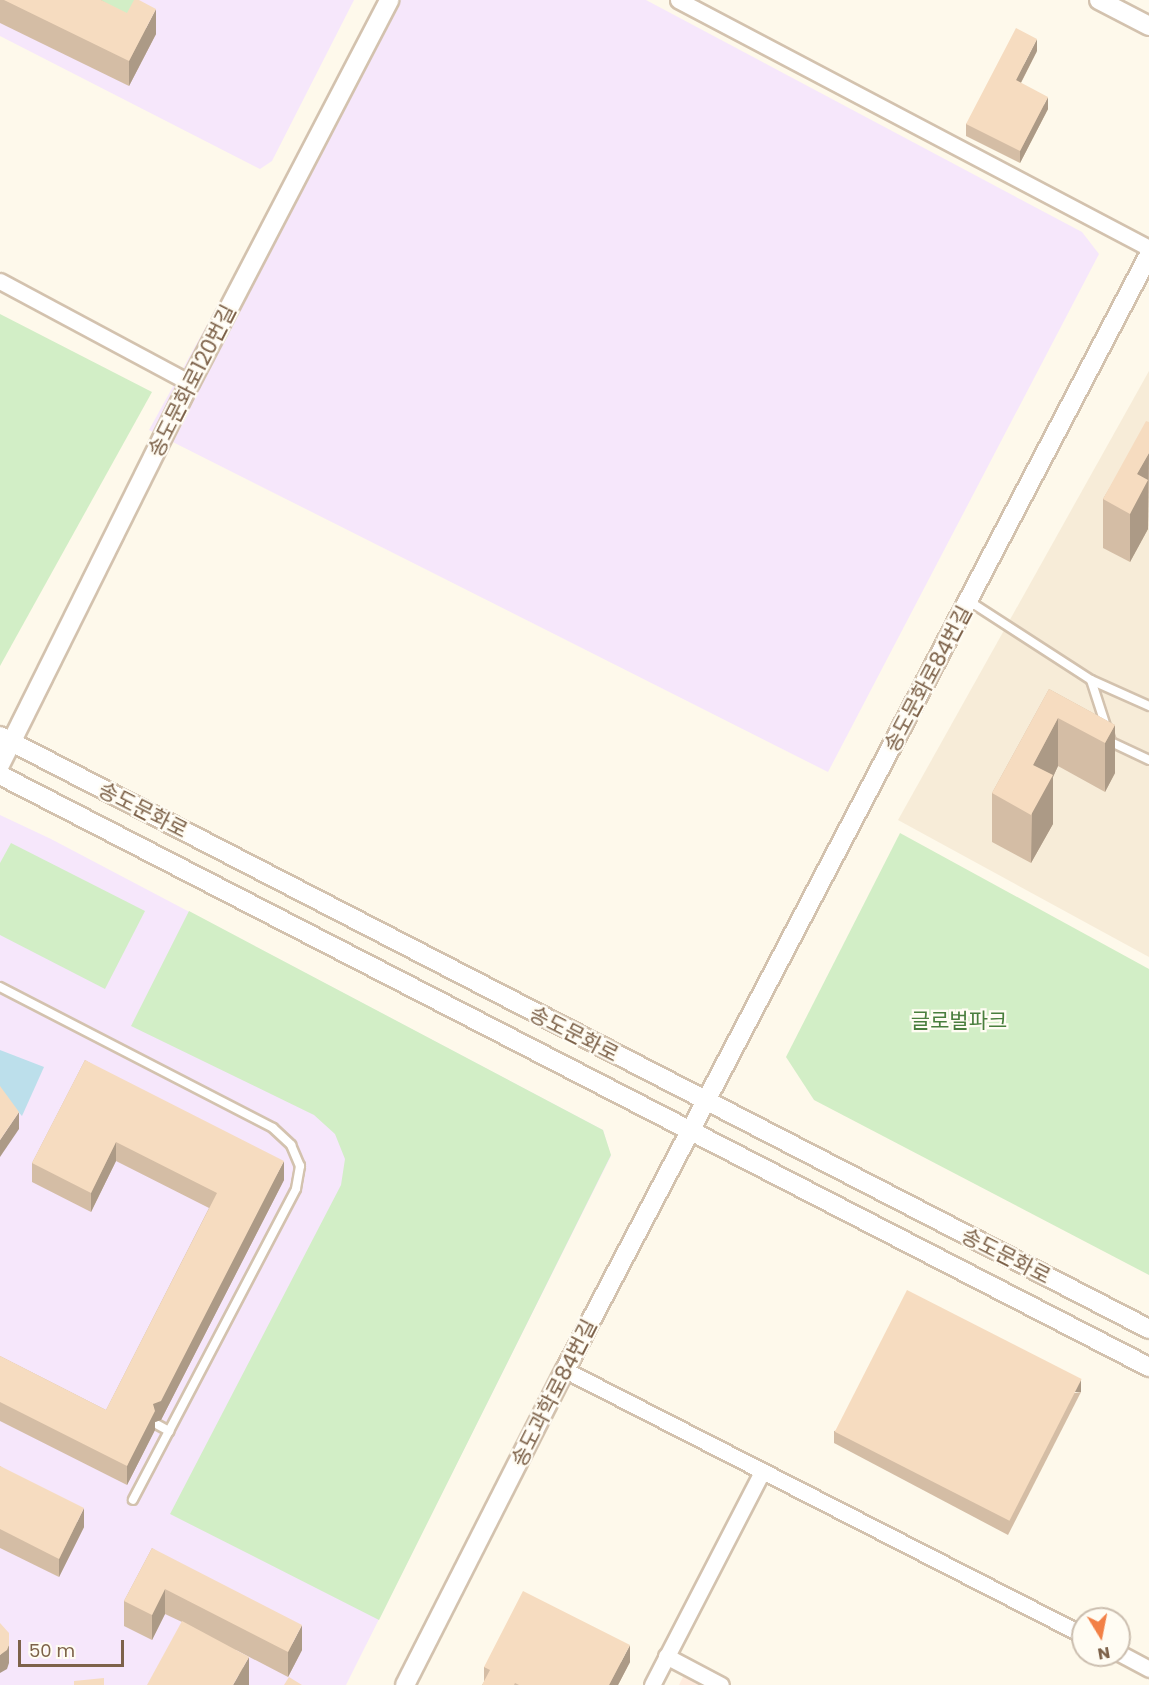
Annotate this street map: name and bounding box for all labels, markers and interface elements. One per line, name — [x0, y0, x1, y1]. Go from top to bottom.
street label: 송도문화로120번길 — [143, 301, 241, 461]
street label: 송도문화로84번길 — [879, 602, 977, 756]
street label: 송도문화로 — [94, 777, 192, 843]
street label: 송도문화로 — [525, 1001, 623, 1067]
park label: 글로벌파크 — [911, 1008, 1007, 1034]
street label: 송도문화로 — [957, 1223, 1055, 1289]
street label: 송도과학로84번길 — [506, 1315, 602, 1471]
north arrow — [1071, 1607, 1131, 1667]
scale bar — [21, 1628, 128, 1666]
text: 50 m — [29, 1638, 75, 1663]
text: N — [1096, 1641, 1112, 1666]

